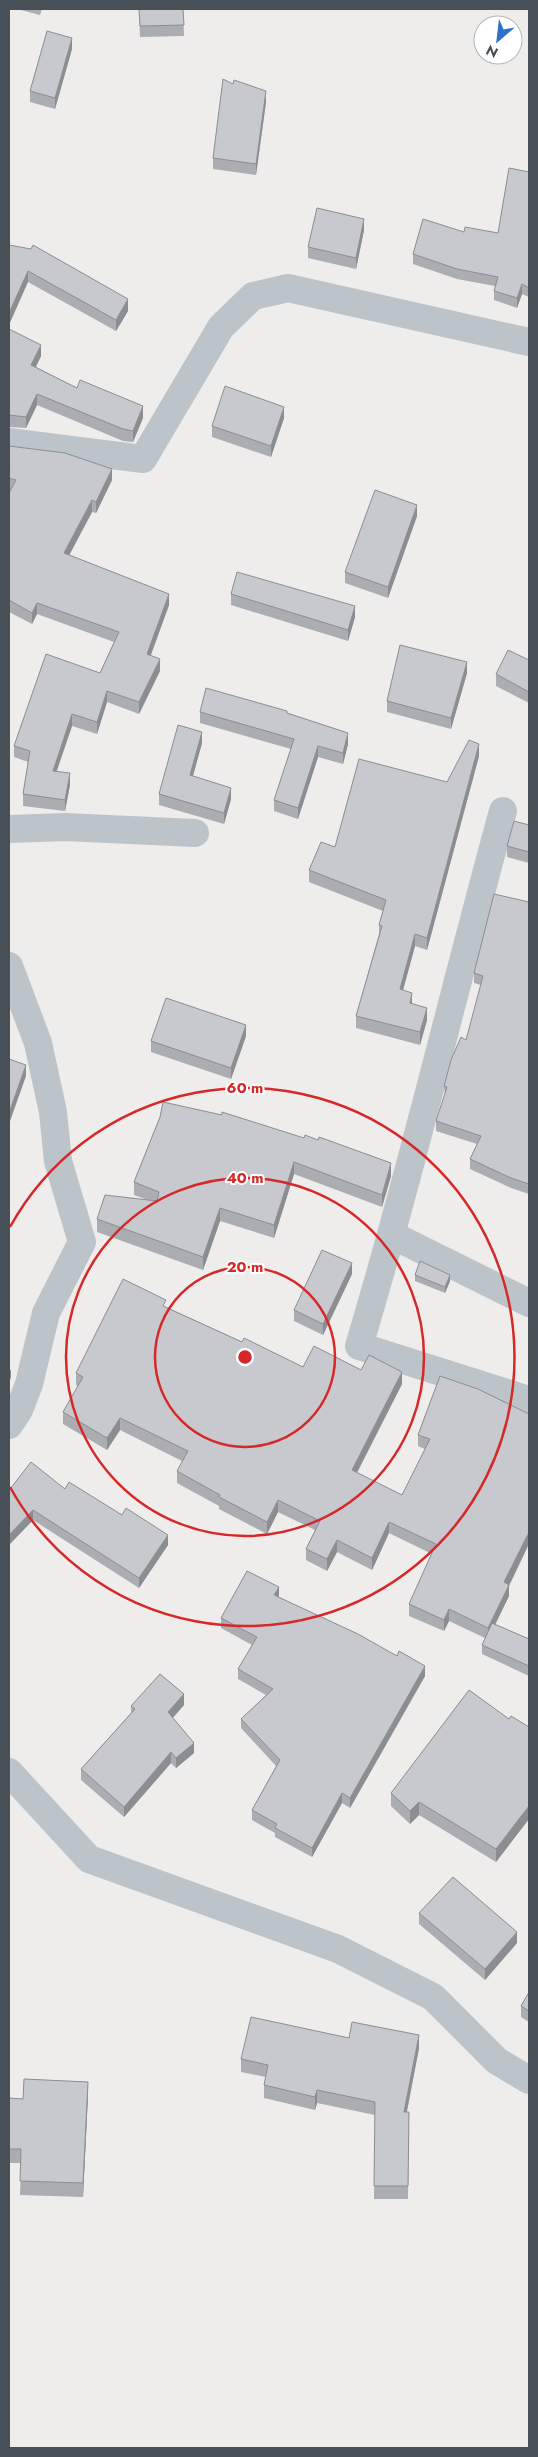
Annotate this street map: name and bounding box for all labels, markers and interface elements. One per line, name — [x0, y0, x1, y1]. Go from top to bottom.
north arrow — [473, 15, 523, 65]
text: N — [482, 40, 502, 63]
text: 60 m — [227, 1077, 263, 1099]
text: 40 m — [226, 1167, 264, 1189]
text: 20 m — [227, 1256, 263, 1278]
centre of rings — [236, 1348, 254, 1366]

